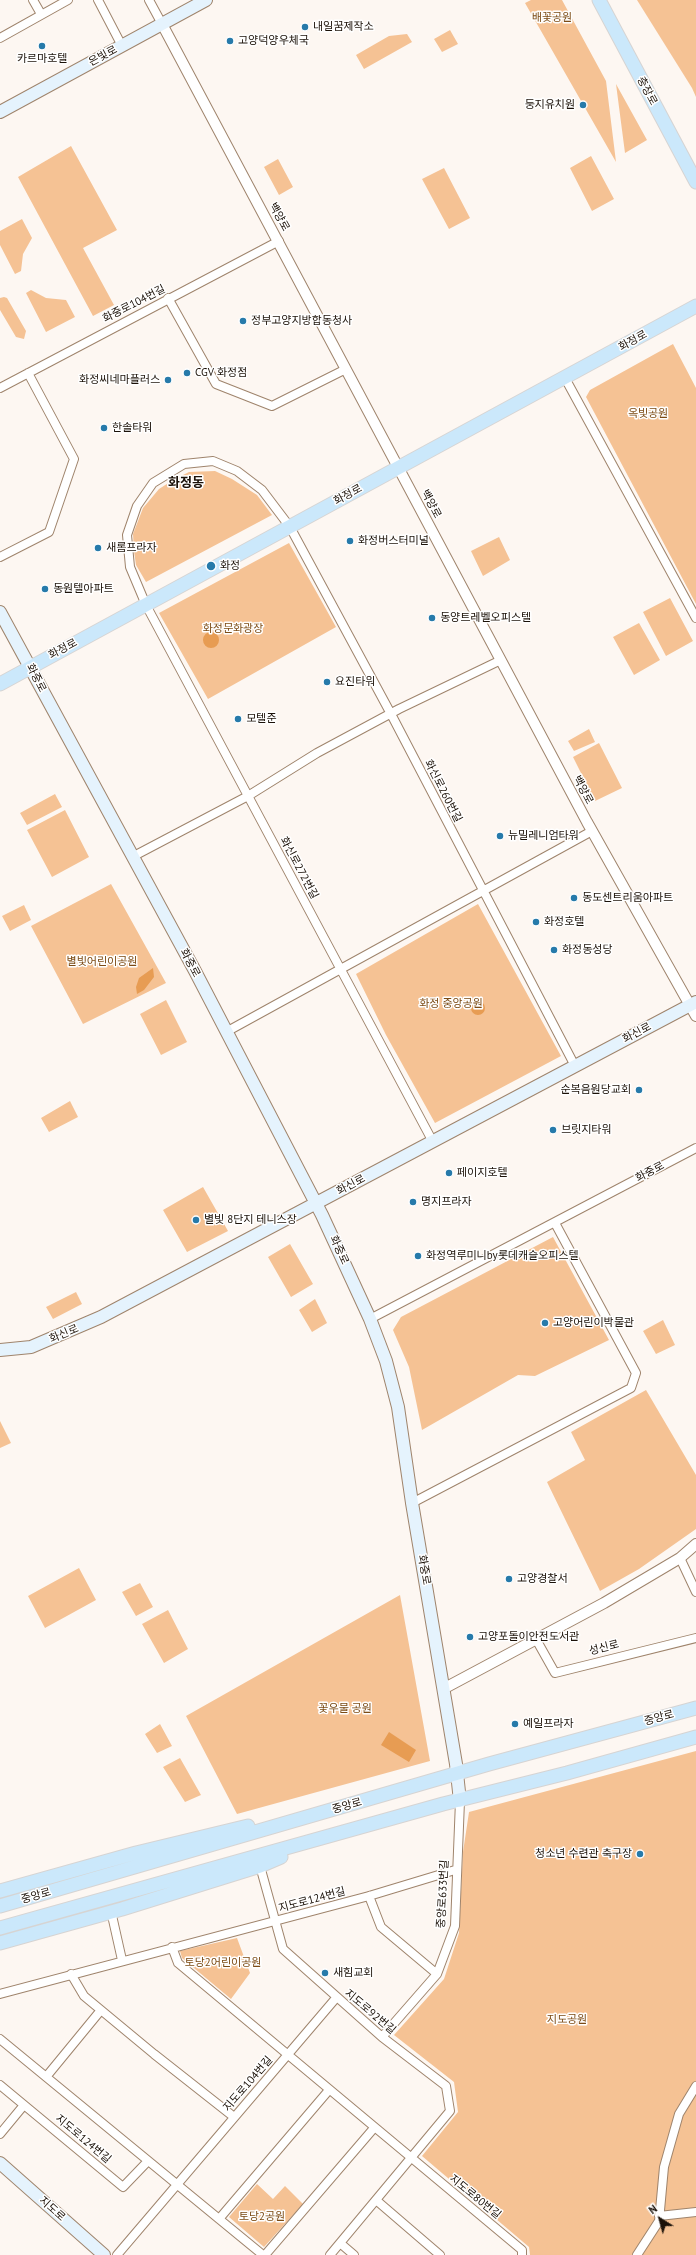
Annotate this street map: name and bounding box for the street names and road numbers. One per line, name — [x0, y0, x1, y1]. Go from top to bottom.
street label: 은빛로 — [86, 43, 120, 69]
street label: 충장로 — [634, 74, 660, 108]
street label: 백양로 — [266, 201, 292, 233]
street label: 화중로104번길 — [100, 283, 168, 325]
street label: 화정로 — [617, 328, 649, 354]
street label: 화정로 — [332, 482, 364, 508]
street label: 백양로 — [418, 487, 444, 521]
street label: 화정로 — [46, 636, 80, 662]
street label: 화중로 — [23, 661, 49, 695]
street label: 화신로260번길 — [422, 757, 464, 825]
street label: 백양로 — [570, 773, 596, 807]
street label: 화신로272번길 — [277, 835, 321, 901]
street label: 화중로 — [177, 946, 203, 980]
street label: 화신로 — [620, 1020, 654, 1046]
street label: 화중로 — [633, 1159, 667, 1185]
street label: 화신로 — [334, 1172, 368, 1198]
street label: 화중로 — [327, 1233, 351, 1267]
street label: 화신로 — [47, 1322, 81, 1346]
street label: 화중로 — [415, 1554, 433, 1586]
street label: 성신로 — [588, 1638, 620, 1658]
street label: 중앙로 — [643, 1708, 675, 1728]
street label: 중앙로 — [331, 1795, 363, 1817]
street label: 중앙로633번길 — [435, 1859, 451, 1929]
street label: 중앙로 — [20, 1885, 52, 1907]
street label: 지도로124번길 — [277, 1885, 347, 1915]
street label: 지도로92번길 — [342, 1987, 398, 2037]
street label: 지도로104번길 — [221, 2054, 275, 2114]
street label: 지도로124번길 — [52, 2112, 114, 2166]
street label: 지도로80번길 — [447, 2172, 503, 2222]
street label: 지도로 — [36, 2194, 68, 2224]

